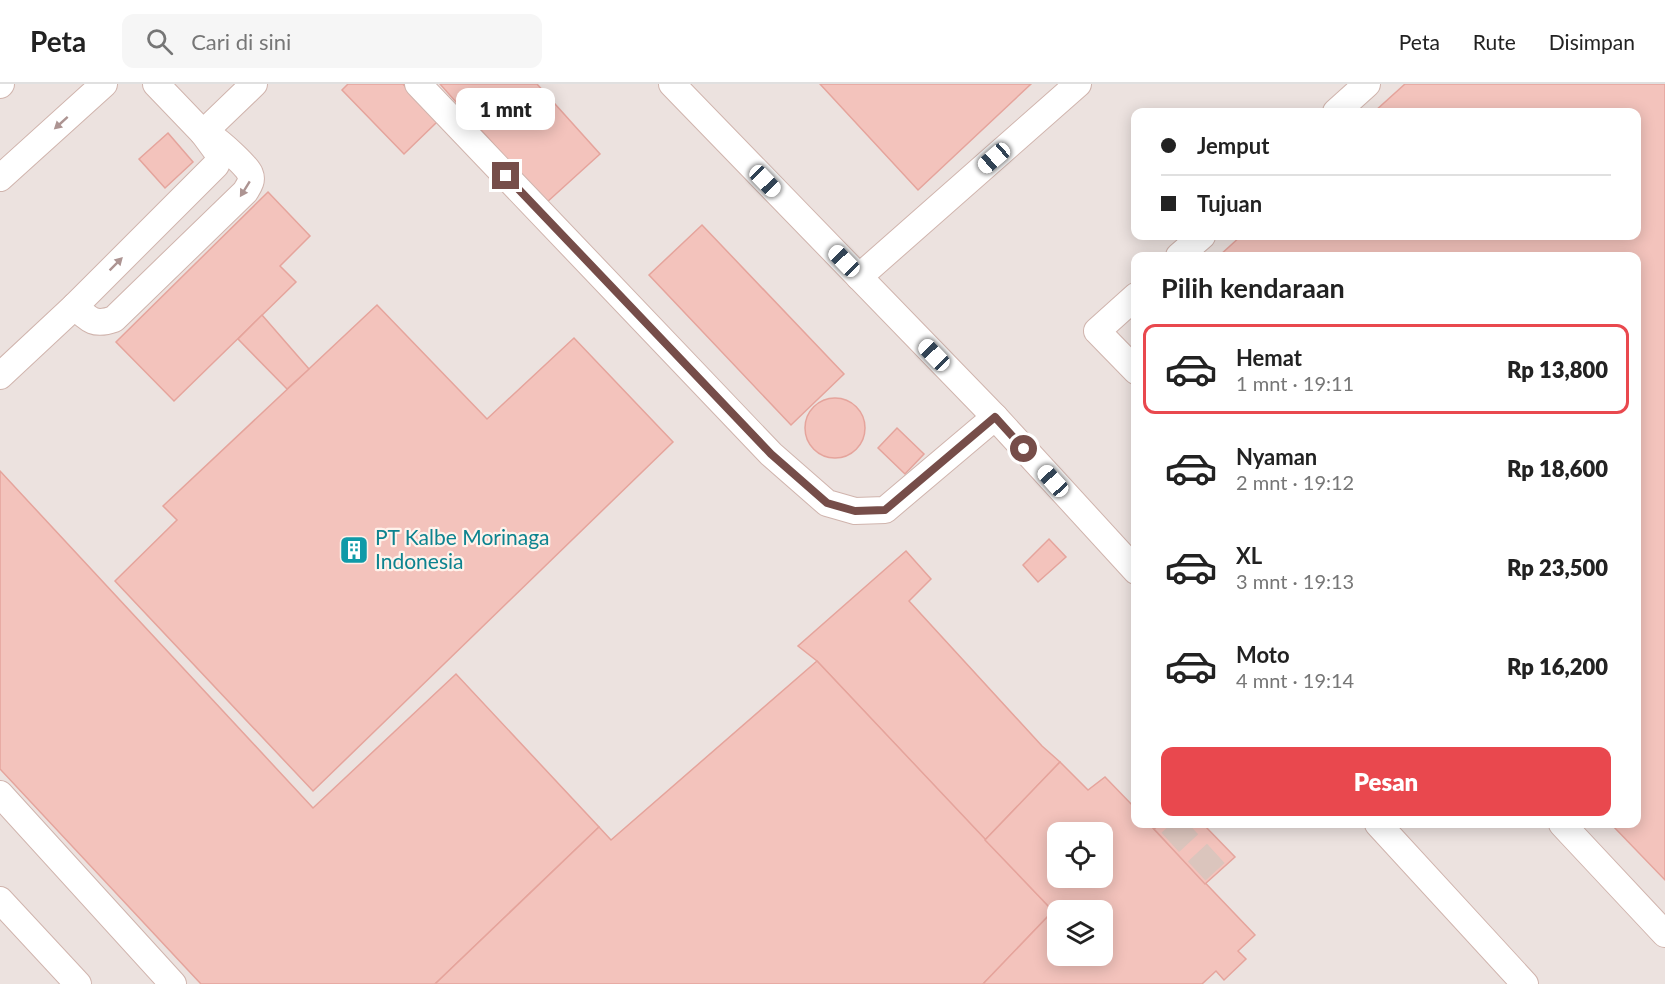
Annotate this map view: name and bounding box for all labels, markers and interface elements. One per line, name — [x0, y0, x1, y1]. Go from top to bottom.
search box — [122, 14, 542, 68]
text: Peta — [30, 24, 86, 58]
icon: search — [143, 25, 176, 58]
text: Cari di sini — [191, 28, 291, 55]
text: Peta — [1399, 29, 1440, 54]
text: Rute — [1473, 29, 1516, 54]
text: Disimpan — [1549, 29, 1635, 54]
callout: 1 mnt — [456, 89, 556, 131]
text: 1 mnt — [479, 97, 532, 121]
one-way arrow — [54, 116, 69, 129]
text: Jemput — [1197, 132, 1269, 159]
car — [975, 139, 1013, 177]
route end — [492, 162, 519, 189]
car — [746, 162, 784, 200]
one-way arrow — [240, 180, 251, 197]
text: Tujuan — [1197, 190, 1262, 217]
car — [825, 242, 863, 280]
one-way arrow — [109, 258, 123, 272]
text: Pilih kendaraan — [1161, 271, 1345, 304]
car — [915, 336, 953, 374]
icon: car — [1164, 342, 1218, 396]
text: Hemat — [1236, 344, 1302, 371]
text: Rp 13,800 — [1507, 356, 1608, 383]
text: 1 mnt · 19:11 — [1236, 371, 1354, 395]
route start — [1010, 435, 1037, 462]
icon: car — [1164, 441, 1218, 495]
text: Nyaman — [1236, 443, 1317, 470]
text: Rp 18,600 — [1507, 455, 1608, 482]
car — [1034, 462, 1072, 500]
text: 2 mnt · 19:12 — [1236, 470, 1354, 494]
place label: PT Kalbe Morinaga Indonesia — [375, 524, 550, 573]
building icon: PT Kalbe Morinaga Indonesia — [338, 534, 370, 566]
icon: car — [1164, 540, 1218, 594]
text: XL — [1236, 542, 1262, 569]
text: Rp 23,500 — [1507, 554, 1608, 581]
text: 3 mnt · 19:13 — [1236, 569, 1354, 593]
icon: car — [1164, 639, 1218, 693]
text: Moto — [1236, 641, 1290, 668]
text: Rp 16,200 — [1507, 653, 1608, 680]
text: 4 mnt · 19:14 — [1236, 668, 1354, 692]
button: Pesan — [1161, 747, 1611, 816]
map controls — [1047, 822, 1113, 966]
button: locate — [1047, 822, 1113, 888]
button: layers — [1047, 900, 1113, 966]

